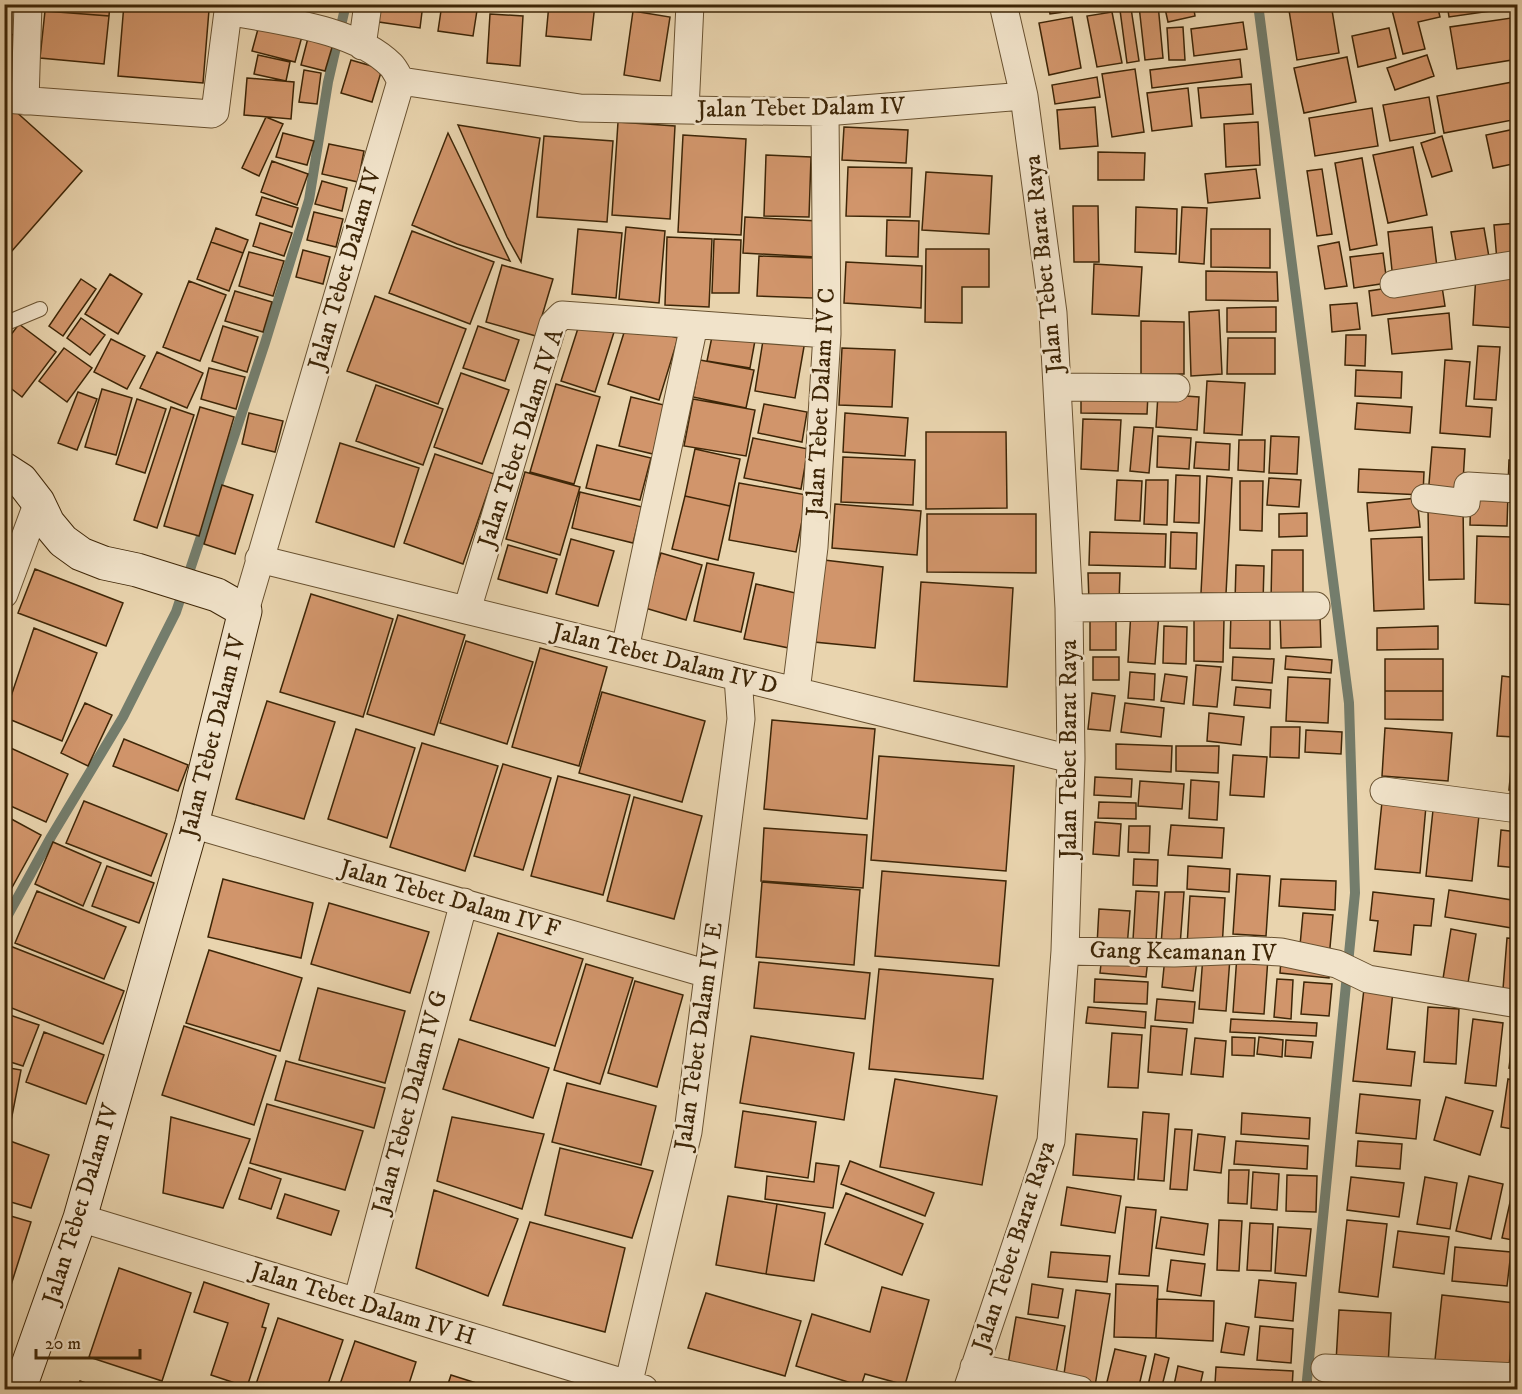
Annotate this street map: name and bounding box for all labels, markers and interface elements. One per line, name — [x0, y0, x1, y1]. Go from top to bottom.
street label: Jalan Tebet Dalam IV — [695, 91, 906, 125]
street label: Jalan Tebet Barat Raya — [1018, 153, 1071, 376]
street label: Jalan Tebet Dalam IV — [301, 164, 388, 375]
street label: Jalan Tebet Dalam IV C — [800, 287, 842, 519]
street label: Jalan Tebet Dalam IV A — [471, 324, 571, 553]
street label: Jalan Tebet Dalam IV D — [547, 616, 781, 701]
street label: Jalan Tebet Dalam IV — [173, 631, 253, 842]
street label: Jalan Tebet Barat Raya — [1054, 639, 1084, 861]
street label: Jalan Tebet Dalam IV F — [335, 853, 564, 945]
street label: Jalan Tebet Dalam IV E — [668, 920, 730, 1154]
street label: Gang Keamanan IV — [1089, 935, 1277, 969]
street label: Jalan Tebet Dalam IV G — [365, 987, 454, 1219]
street label: Jalan Tebet Dalam IV — [36, 1099, 126, 1310]
street label: Jalan Tebet Barat Raya — [965, 1136, 1062, 1357]
street label: Jalan Tebet Dalam IV H — [245, 1255, 479, 1352]
scale bar — [36, 1322, 140, 1360]
text: 20 m — [45, 1333, 81, 1355]

